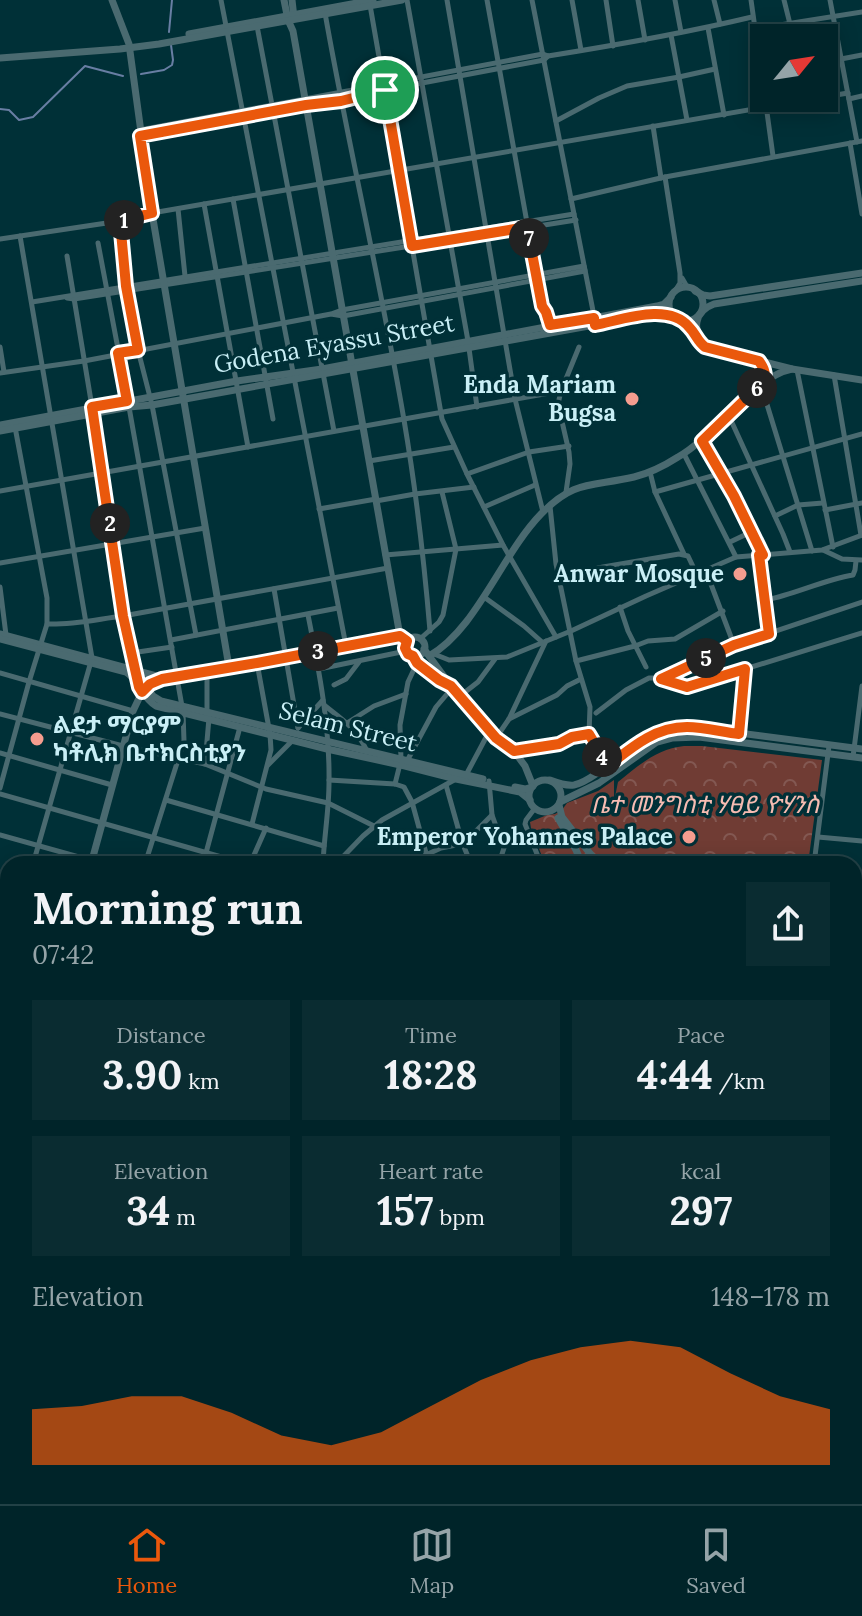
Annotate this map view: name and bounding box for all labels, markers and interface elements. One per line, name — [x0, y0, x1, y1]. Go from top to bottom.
north arrow — [750, 24, 838, 112]
map controls — [750, 24, 838, 112]
pin — [351, 56, 419, 124]
icon: arrive — [363, 68, 407, 112]
pin: 1 — [104, 200, 144, 240]
text: 1 — [120, 206, 128, 234]
pin: 7 — [509, 218, 549, 258]
text: 7 — [524, 224, 534, 252]
street label: Godena Eyassu Street — [211, 307, 457, 380]
pin: 6 — [737, 368, 777, 408]
place label: Enda Mariam Bugsa — [463, 369, 616, 428]
text: 6 — [751, 374, 763, 402]
marker: Enda Mariam Bugsa — [623, 390, 641, 408]
pin: 2 — [90, 503, 130, 543]
text: 2 — [104, 509, 116, 537]
place label: Anwar Mosque — [554, 558, 724, 589]
marker: Anwar Mosque — [731, 565, 749, 583]
pin: 3 — [298, 631, 338, 671]
text: 3 — [312, 637, 324, 665]
pin: 5 — [686, 638, 726, 678]
text: 5 — [700, 644, 712, 672]
street label: Selam Street — [276, 694, 421, 759]
place label: ልደታ ማርያም ካቶሊክ ቤተክርስቲያን — [53, 709, 246, 768]
marker: ልደታ ማርያም ካቶሊክ ቤተክርስቲያን — [28, 730, 46, 748]
pin: 4 — [582, 737, 622, 777]
text: 4 — [596, 743, 608, 771]
park label: ቤተ መንግስቲ ሃፀይ ዮሃንስ — [591, 789, 820, 820]
place label: Emperor Yohannes Palace — [377, 821, 673, 852]
marker: Emperor Yohannes Palace — [680, 828, 698, 846]
text: Morning run — [32, 880, 303, 936]
button: share — [746, 882, 830, 966]
text: 07:42 — [32, 938, 94, 971]
text: Distance — [116, 1021, 206, 1049]
text: Time — [405, 1021, 457, 1049]
text: Pace — [677, 1021, 725, 1049]
text: 3.90 — [102, 1049, 182, 1100]
text: 18:28 — [384, 1049, 478, 1100]
text: 4:44 — [637, 1049, 713, 1100]
text: km — [182, 1067, 220, 1095]
text: /km — [713, 1067, 765, 1095]
text: Elevation — [114, 1157, 208, 1185]
text: Heart rate — [379, 1157, 483, 1185]
text: kcal — [681, 1157, 721, 1185]
text: 34 — [126, 1185, 170, 1236]
text: 157 — [377, 1185, 434, 1236]
text: 297 — [669, 1185, 733, 1236]
text: m — [170, 1203, 196, 1231]
text: bpm — [434, 1203, 485, 1231]
text: Elevation — [32, 1280, 144, 1313]
text: 148–178 m — [711, 1280, 830, 1313]
tab: Home — [116, 1523, 177, 1599]
tab: Map — [409, 1523, 454, 1599]
tab: Saved — [686, 1523, 746, 1599]

